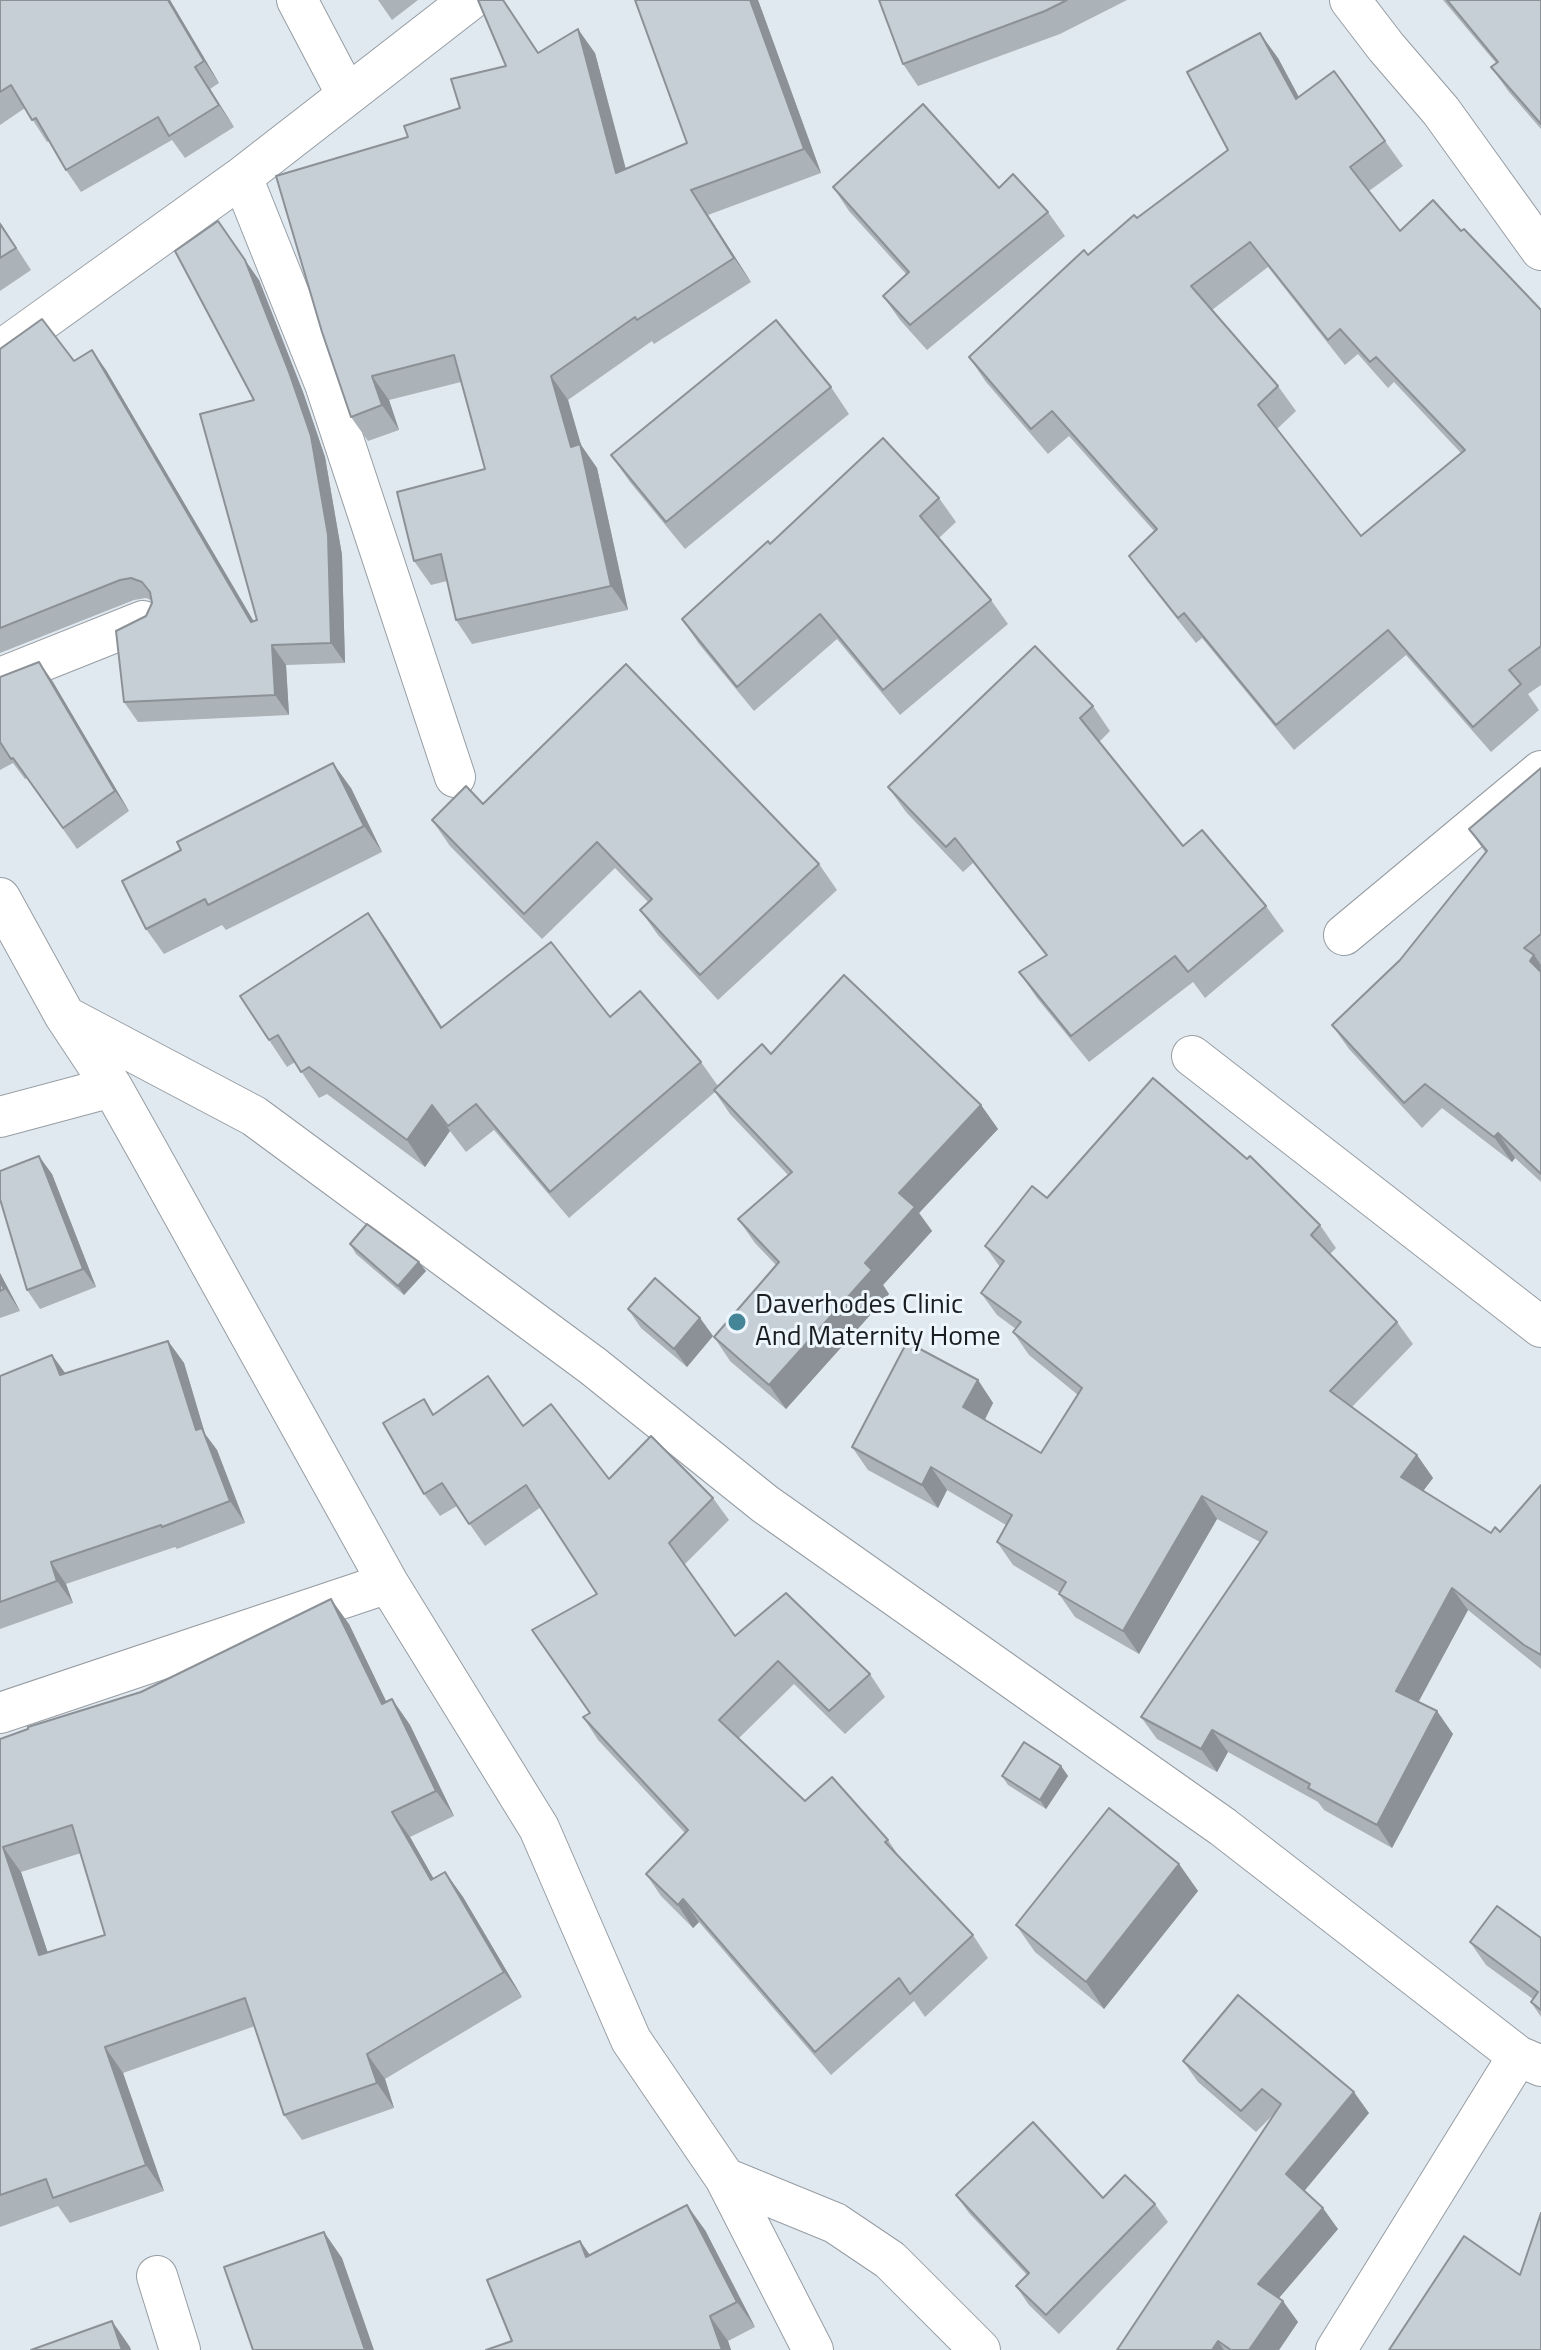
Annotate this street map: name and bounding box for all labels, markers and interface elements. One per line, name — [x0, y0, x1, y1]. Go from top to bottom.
place label: Daverhodes Clinic And Maternity Home — [755, 1289, 1001, 1355]
marker: Daverhodes Clinic And Maternity Home — [726, 1311, 748, 1333]

